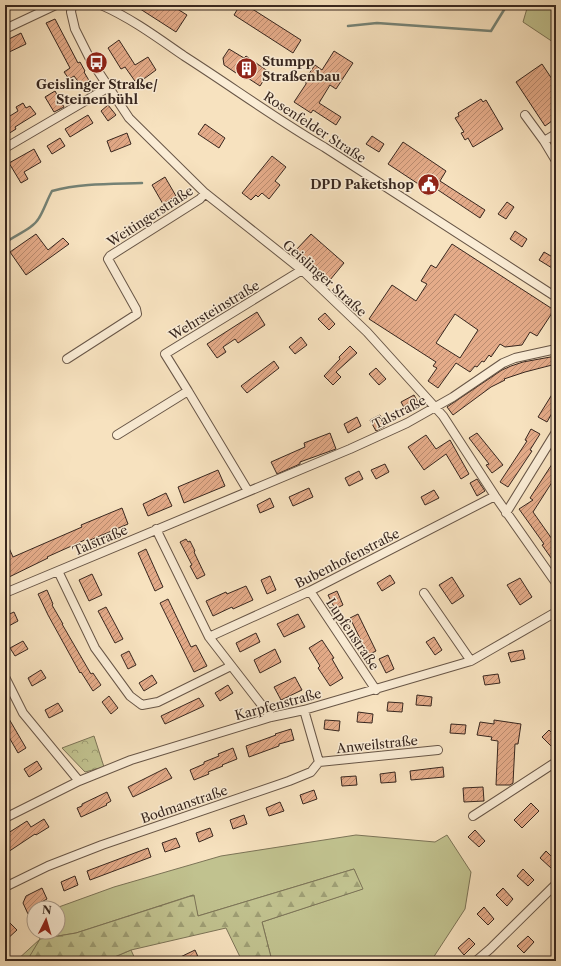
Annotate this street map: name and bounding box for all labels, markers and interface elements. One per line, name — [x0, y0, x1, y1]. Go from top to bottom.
bus stop icon: Geislinger Straße/ Steinenbühl — [84, 49, 110, 75]
place label: Stumpp Straßenbau — [262, 53, 341, 84]
building icon: Stumpp Straßenbau — [233, 55, 259, 81]
place label: Geislinger Straße/ Steinenbühl — [36, 76, 158, 107]
street label: Rosenfelder Straße — [261, 88, 369, 166]
public building icon: DPD Paketshop — [416, 171, 442, 197]
place label: DPD Paketshop — [310, 176, 414, 192]
street label: Weitingerstraße — [103, 182, 196, 250]
street label: Geislinger Straße — [280, 236, 370, 320]
street label: Wehrsteinstraße — [165, 277, 262, 344]
street label: Talstraße — [370, 392, 428, 432]
street label: Talstraße — [70, 521, 130, 559]
street label: Bubenhofenstraße — [292, 525, 402, 591]
street label: Lupfenstraße — [323, 595, 383, 673]
street label: Karpfenstraße — [233, 685, 323, 723]
street label: Anweilstraße — [335, 732, 418, 756]
street label: Bodmanstraße — [138, 782, 230, 826]
north arrow — [26, 900, 66, 940]
text: N — [41, 903, 53, 917]

